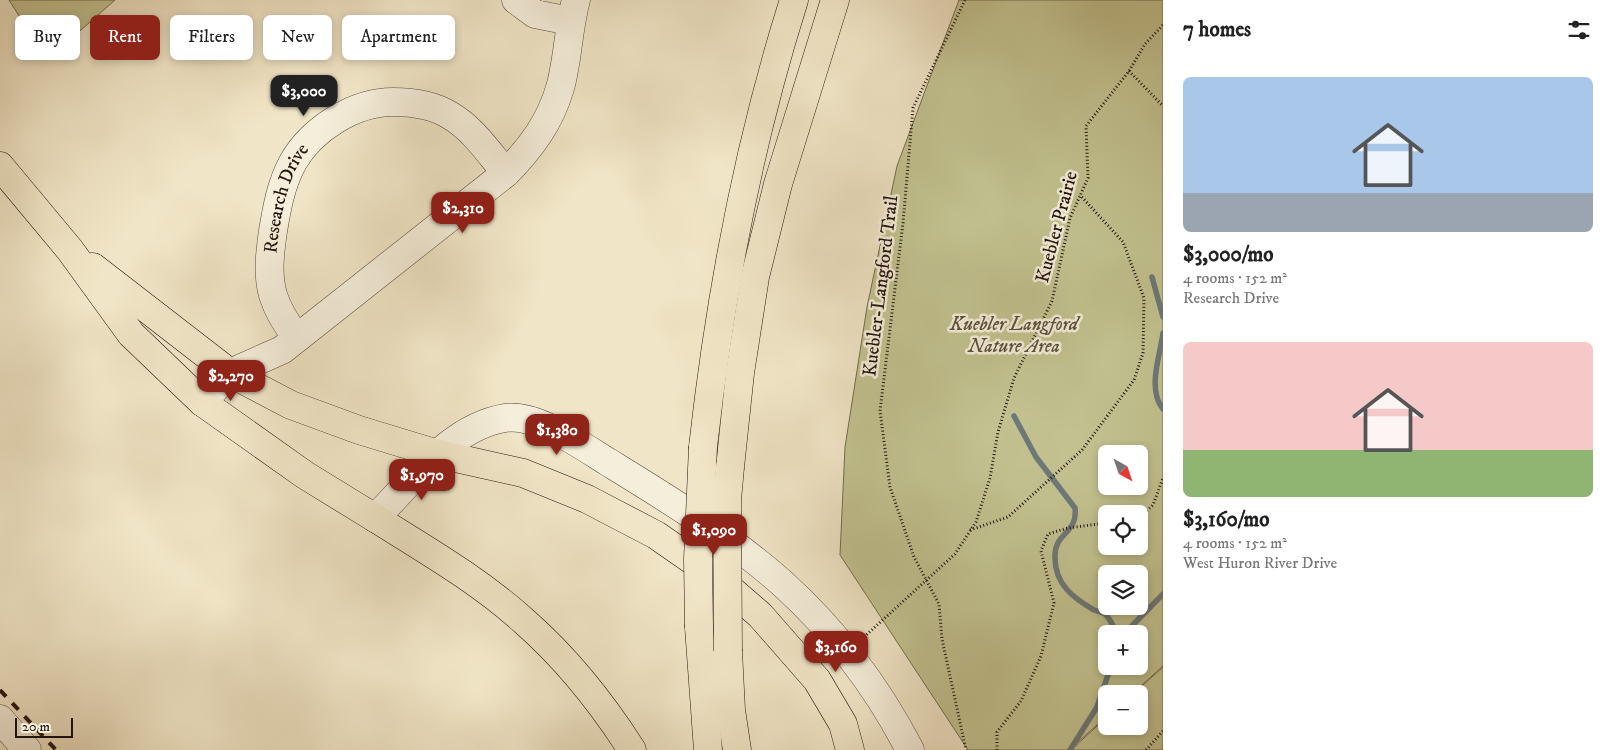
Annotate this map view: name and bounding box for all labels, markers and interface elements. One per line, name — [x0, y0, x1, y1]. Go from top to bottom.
chip: Buy — [15, 15, 80, 60]
chip: Rent — [90, 15, 160, 60]
chip: Filters — [170, 15, 253, 60]
chip: New — [263, 15, 332, 60]
chip: Apartment — [342, 15, 455, 60]
icon: filters — [1565, 16, 1593, 44]
text: 7 homes — [1183, 17, 1251, 43]
pin: $3,000 — [263, 74, 345, 117]
text: $3,000 — [282, 81, 326, 101]
icon: home — [1343, 110, 1433, 200]
street label: Research Drive — [259, 138, 314, 254]
street label: Kuebler Prairie — [1031, 169, 1083, 285]
pin: $2,310 — [422, 192, 504, 234]
street label: Kuebler-Langford Trail — [858, 194, 904, 378]
text: $2,310 — [442, 198, 484, 218]
text: $3,000/mo — [1183, 242, 1273, 268]
text: 4 rooms · 152 m² — [1183, 268, 1287, 288]
text: Research Drive — [1183, 288, 1279, 308]
park label: Kuebler Langford Nature Area — [949, 313, 1081, 358]
pin: $2,270 — [190, 360, 272, 402]
text: $2,270 — [208, 366, 254, 386]
icon: home — [1343, 375, 1433, 465]
pin: $1,380 — [516, 414, 598, 456]
text: $1,380 — [536, 420, 578, 440]
north arrow — [1098, 445, 1148, 495]
map controls — [1098, 445, 1148, 735]
pin: $1,970 — [381, 458, 463, 501]
text: $1,970 — [400, 465, 444, 485]
button: locate — [1098, 505, 1148, 555]
text: $3,160/mo — [1183, 507, 1269, 533]
pin: $1,090 — [673, 514, 755, 556]
text: $1,090 — [692, 520, 736, 540]
text: 4 rooms · 152 m² — [1183, 533, 1287, 553]
text: West Huron River Drive — [1183, 553, 1337, 573]
button: layers — [1098, 565, 1148, 615]
button: + — [1098, 625, 1148, 675]
pin: $3,160 — [795, 630, 877, 673]
text: $3,160 — [815, 637, 857, 657]
button: − — [1098, 685, 1148, 735]
scale bar — [15, 715, 72, 738]
text: 20 m — [22, 718, 50, 736]

